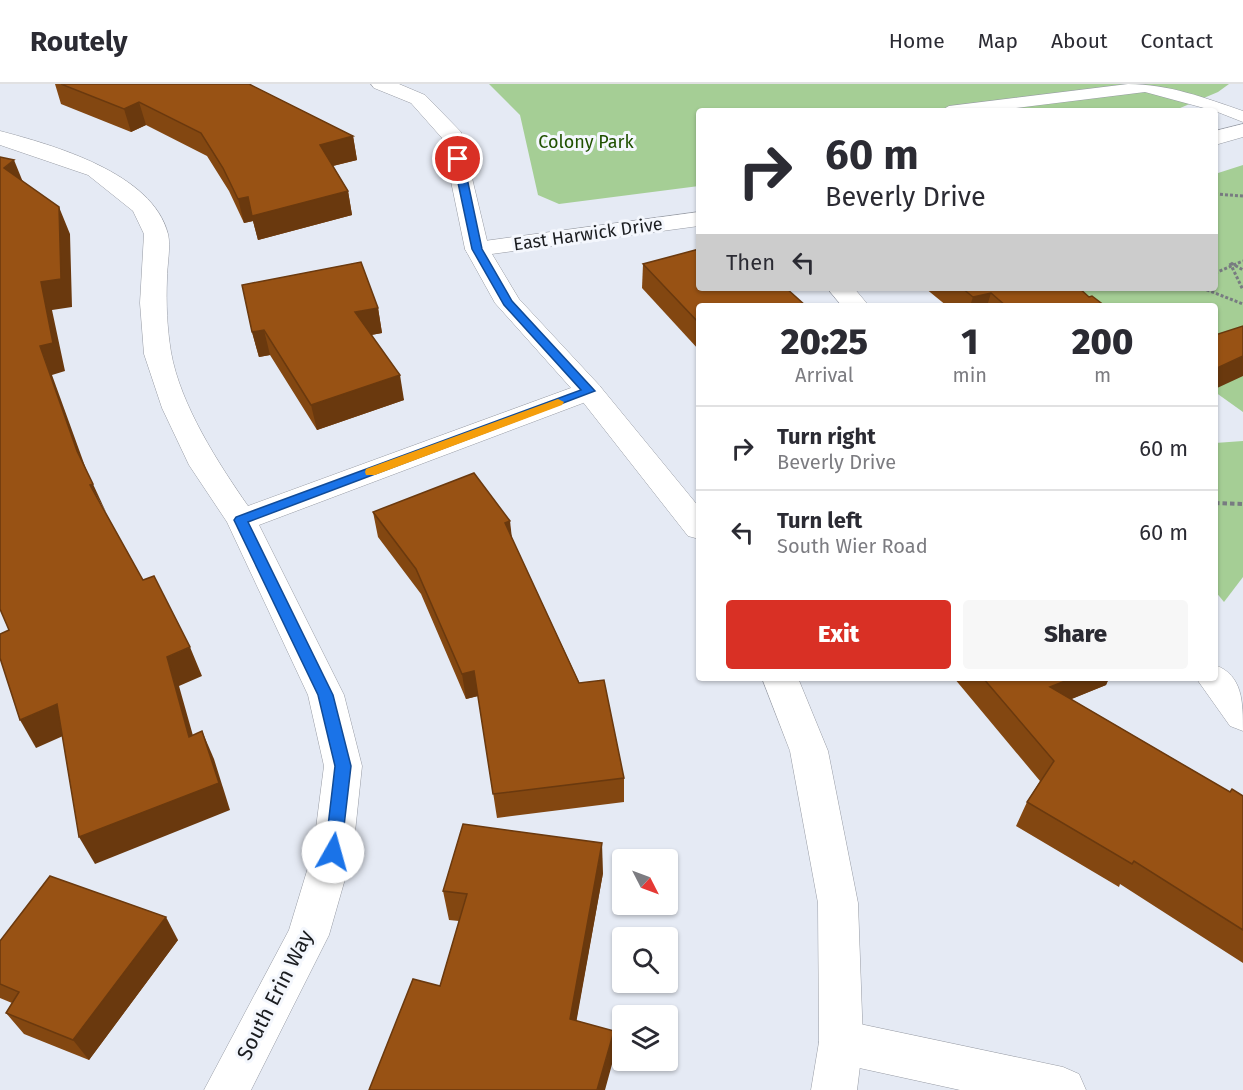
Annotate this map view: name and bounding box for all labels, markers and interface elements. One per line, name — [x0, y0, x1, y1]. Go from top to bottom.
text: Routely — [30, 25, 128, 58]
text: Home — [889, 28, 945, 54]
text: Map — [978, 28, 1018, 54]
text: About — [1051, 28, 1108, 54]
text: Contact — [1141, 28, 1213, 54]
text: 60 m — [825, 130, 919, 180]
park label: Colony Park — [538, 131, 634, 153]
icon: right — [726, 132, 804, 210]
pin — [432, 133, 483, 184]
icon: arrive — [441, 142, 474, 175]
text: Beverly Drive — [825, 181, 986, 213]
street label: East Harwick Drive — [512, 213, 664, 255]
icon: left — [787, 246, 820, 279]
text: Then — [726, 249, 775, 276]
text: 20:25 — [781, 320, 868, 364]
text: 1 — [961, 320, 978, 364]
text: 200 — [1072, 320, 1133, 364]
text: Arrival — [795, 363, 854, 387]
text: min — [953, 363, 987, 387]
text: m — [1094, 363, 1111, 387]
text: Turn right — [777, 423, 876, 450]
icon: right — [726, 432, 759, 465]
text: 60 m — [1139, 435, 1188, 462]
text: Beverly Drive — [777, 450, 896, 474]
text: Turn left — [777, 507, 862, 534]
icon: left — [726, 516, 759, 549]
text: 60 m — [1139, 519, 1188, 546]
text: South Wier Road — [777, 534, 928, 558]
button: Exit — [726, 600, 951, 669]
button: Share — [963, 600, 1188, 669]
position arrow — [301, 820, 365, 884]
north arrow — [612, 849, 678, 915]
map controls — [612, 849, 678, 1071]
street label: South Erin Way — [231, 925, 319, 1064]
button: search — [612, 927, 678, 993]
button: layers — [612, 1005, 678, 1071]

